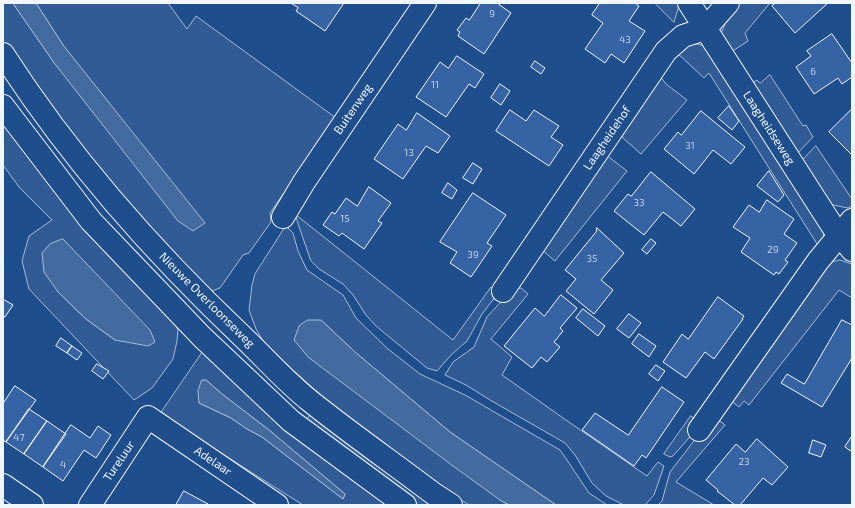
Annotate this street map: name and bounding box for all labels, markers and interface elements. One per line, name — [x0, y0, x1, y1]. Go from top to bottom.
house number: 9 — [489, 8, 495, 20]
house number: 43 — [619, 34, 631, 46]
house number: 6 — [810, 66, 816, 78]
house number: 11 — [431, 79, 439, 91]
street label: Buitenweg — [331, 81, 375, 137]
street label: Laagheidseweg — [740, 89, 798, 167]
street label: Laagheidehof — [580, 103, 634, 173]
house number: 31 — [685, 140, 695, 152]
house number: 13 — [404, 147, 414, 159]
house number: 33 — [633, 197, 645, 209]
house number: 15 — [340, 213, 350, 225]
house number: 29 — [767, 244, 779, 256]
street label: Nieuwe Overloonseweg — [156, 249, 258, 351]
house number: 39 — [467, 249, 479, 261]
house number: 35 — [587, 253, 597, 265]
house number: 47 — [13, 432, 25, 444]
street label: Tureluur — [100, 438, 138, 484]
street label: Adelaar — [191, 443, 235, 479]
house number: 23 — [738, 456, 750, 468]
house number: 4 — [60, 459, 66, 471]

